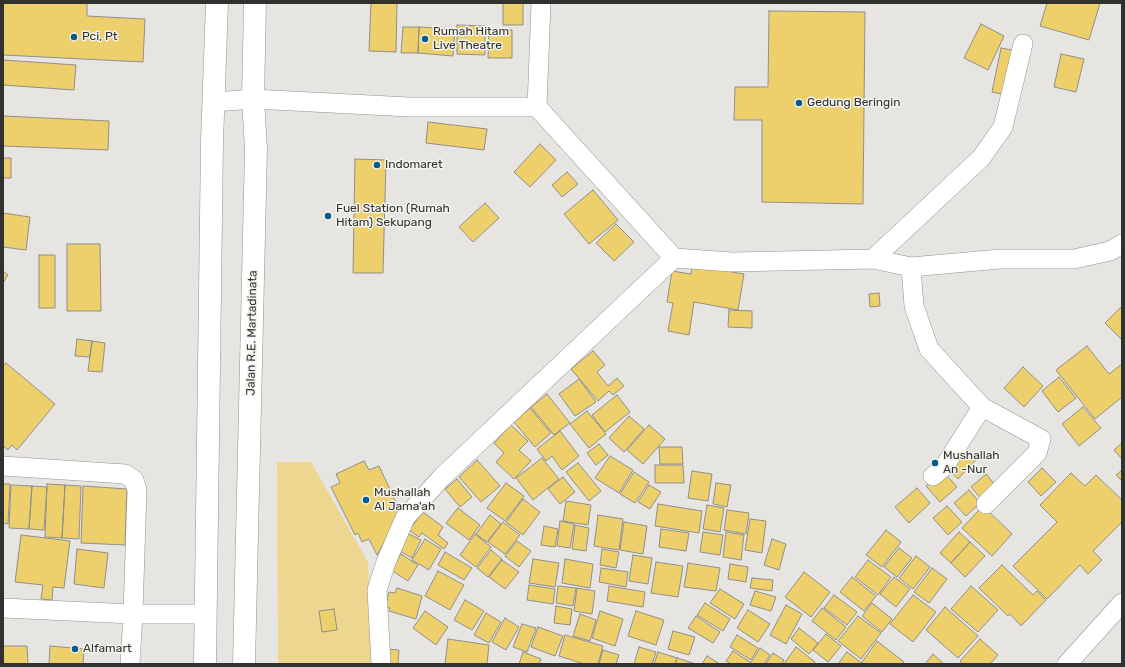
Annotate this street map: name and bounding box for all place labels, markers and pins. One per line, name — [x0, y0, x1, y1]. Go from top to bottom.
place label: Rumah Hitam Live Theatre — [433, 25, 509, 53]
place label: Pci, Pt — [82, 30, 117, 44]
marker: Pci, Pt — [69, 32, 79, 42]
marker: Rumah Hitam Live Theatre — [420, 34, 430, 44]
place label: Gedung Beringin — [807, 96, 900, 110]
marker: Gedung Beringin — [794, 98, 804, 108]
place label: Indomaret — [385, 158, 443, 172]
marker: Indomaret — [372, 160, 382, 170]
place label: Fuel Station (Rumah Hitam) Sekupang — [336, 202, 450, 230]
marker: Fuel Station (Rumah Hitam) Sekupang — [323, 211, 333, 221]
place label: Mushallah An -Nur — [943, 449, 1000, 477]
marker: Mushallah An -Nur — [930, 458, 940, 468]
place label: Mushallah Al Jama'ah — [374, 486, 435, 514]
marker: Mushallah Al Jama'ah — [361, 495, 371, 505]
place label: Alfamart — [83, 642, 132, 656]
marker: Alfamart — [70, 644, 80, 654]

